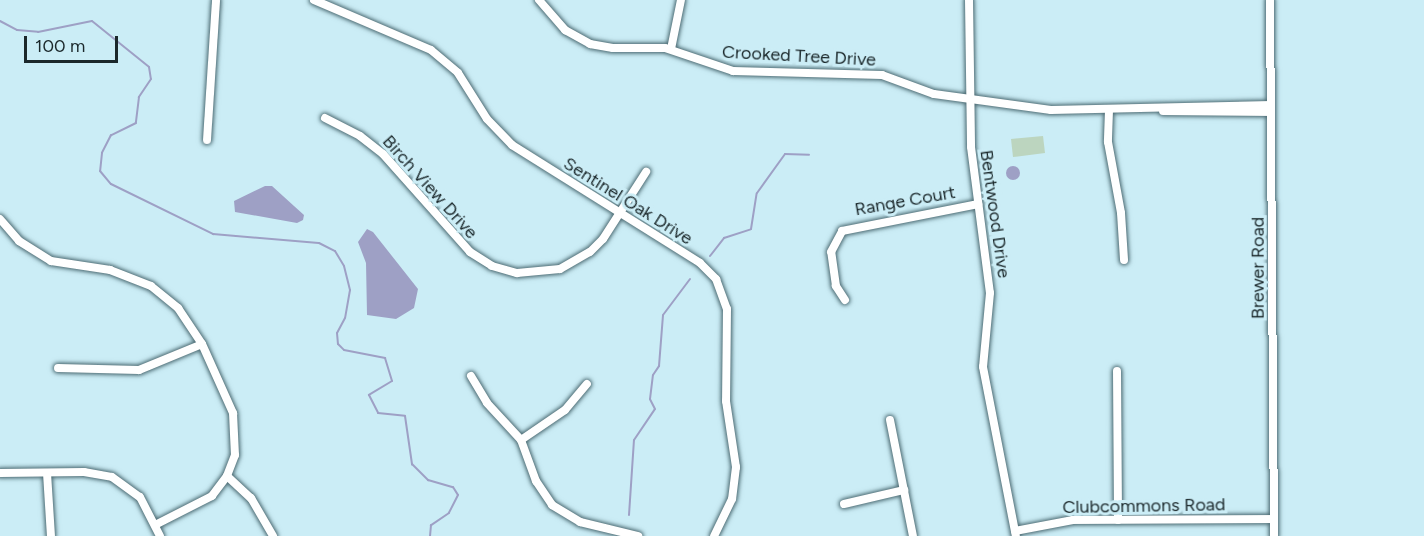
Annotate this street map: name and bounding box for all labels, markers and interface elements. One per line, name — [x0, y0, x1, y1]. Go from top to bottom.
scale bar — [27, 24, 122, 62]
text: 100 m — [35, 35, 85, 57]
street label: Crooked Tree Drive — [721, 41, 877, 71]
street label: Birch View Drive — [378, 131, 482, 243]
street label: Bentwood Drive — [975, 149, 1015, 279]
street label: Sentinel Oak Drive — [559, 153, 697, 249]
street label: Range Court — [853, 182, 957, 220]
street label: Brewer Road — [1247, 217, 1269, 319]
street label: Clubcommons Road — [1062, 494, 1226, 518]

